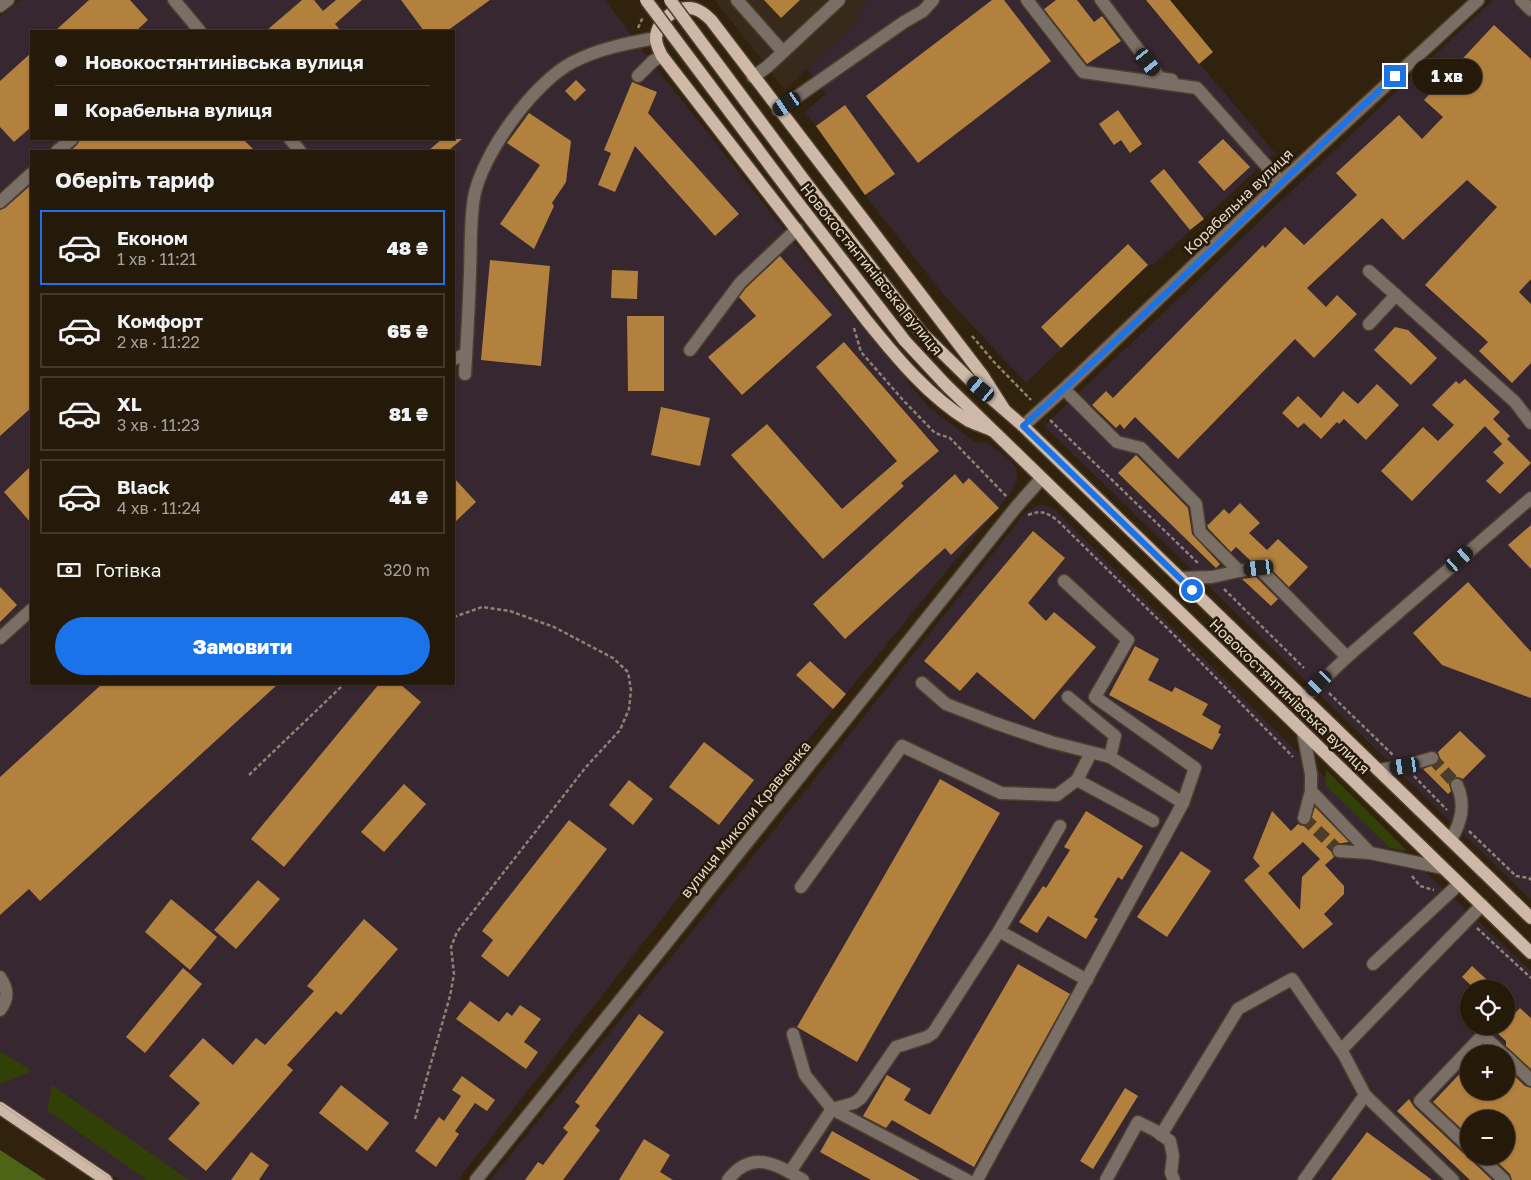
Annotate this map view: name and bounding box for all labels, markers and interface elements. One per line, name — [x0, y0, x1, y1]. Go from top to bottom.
car — [1132, 46, 1163, 78]
text: Новокостянтинівська вулиця — [85, 50, 364, 73]
callout: 1 хв — [1412, 58, 1482, 94]
route end — [1384, 65, 1406, 87]
text: 1 хв — [1431, 66, 1463, 86]
car — [770, 89, 803, 119]
text: Корабельна вулиця — [85, 98, 272, 121]
street label: Корабельна вулиця — [1180, 144, 1296, 258]
text: Оберіть тариф — [55, 166, 214, 193]
street label: Новокостянтинівська вулиця — [797, 180, 947, 358]
icon: car — [57, 225, 102, 270]
text: Економ — [117, 226, 188, 249]
text: 48 ₴ — [387, 236, 428, 259]
text: 1 хв · 11:21 — [117, 249, 197, 269]
icon: car — [57, 308, 102, 353]
text: Комфорт — [117, 309, 203, 332]
text: 65 ₴ — [387, 319, 428, 342]
text: 2 хв · 11:22 — [117, 332, 200, 352]
car — [964, 374, 997, 404]
icon: car — [57, 391, 102, 436]
text: XL — [117, 392, 142, 415]
text: 81 ₴ — [389, 402, 428, 425]
text: 3 хв · 11:23 — [117, 415, 200, 435]
icon: car — [57, 474, 102, 519]
text: Black — [117, 475, 170, 498]
text: 41 ₴ — [389, 485, 428, 508]
text: 4 хв · 11:24 — [117, 498, 201, 518]
car — [1443, 543, 1476, 575]
icon: cash — [55, 556, 83, 584]
text: Готівка — [95, 558, 161, 581]
car — [1243, 559, 1274, 577]
text: 320 m — [383, 560, 430, 580]
route start — [1181, 579, 1203, 601]
street label: Новокостянтинівська вулиця — [1206, 615, 1374, 777]
button: Замовити — [55, 617, 430, 675]
car — [1303, 667, 1335, 699]
street label: вулиця Миколи Кравченка — [676, 737, 814, 901]
car — [1389, 756, 1420, 776]
map controls — [1460, 980, 1515, 1165]
button: locate — [1460, 980, 1515, 1035]
button: + — [1460, 1045, 1515, 1100]
button: − — [1460, 1110, 1515, 1165]

